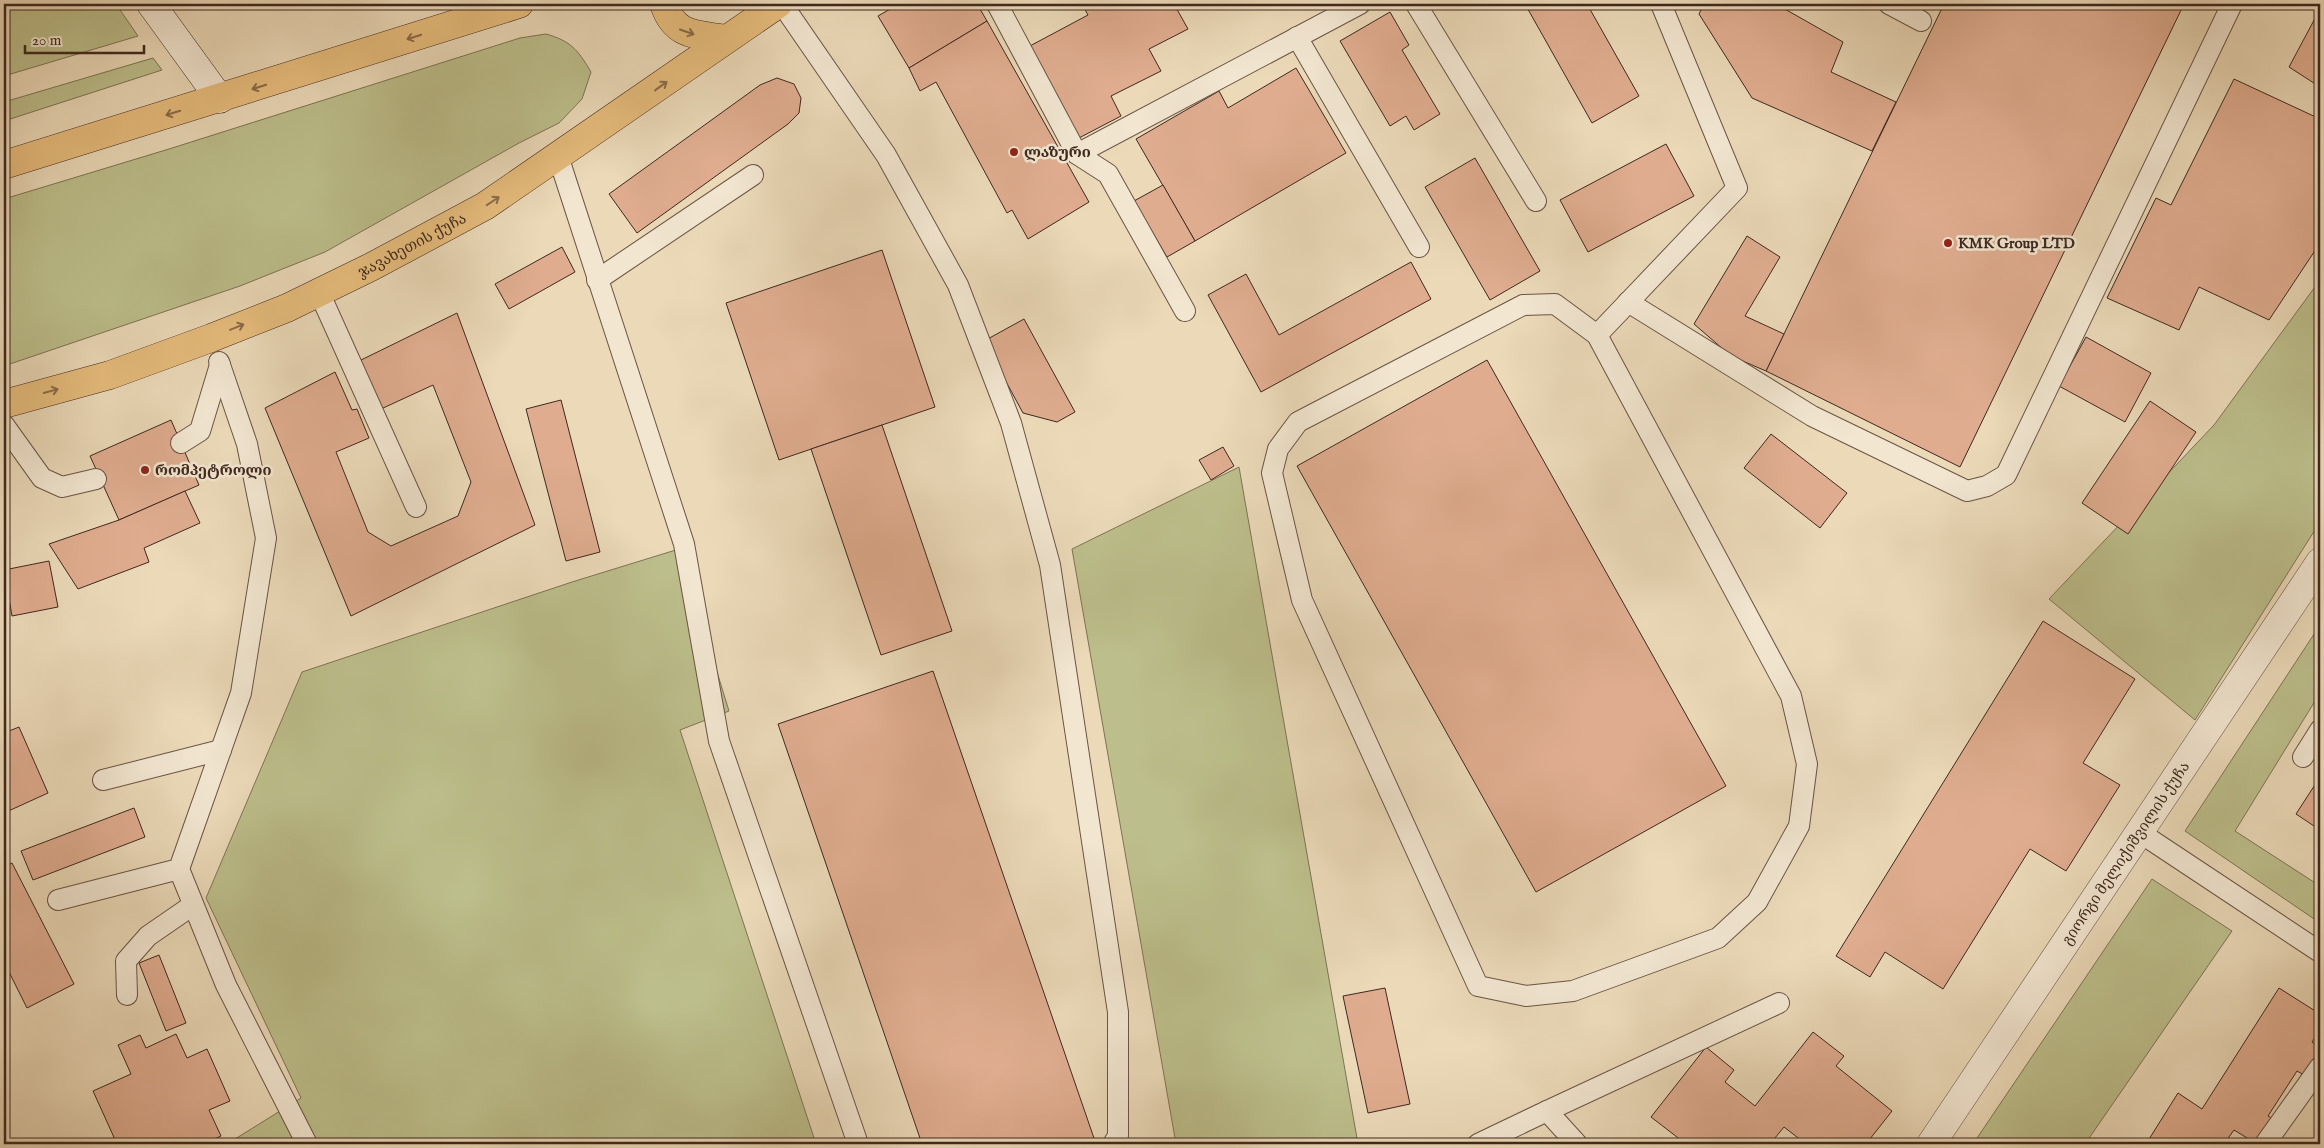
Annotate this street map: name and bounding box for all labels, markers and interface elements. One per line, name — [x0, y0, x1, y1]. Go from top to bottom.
scale bar — [25, 22, 144, 54]
one-way arrow — [679, 27, 695, 37]
text: 20 m — [32, 31, 62, 50]
one-way arrow — [406, 33, 422, 43]
one-way arrow — [654, 81, 668, 91]
one-way arrow — [252, 82, 268, 92]
one-way arrow — [166, 109, 182, 119]
place label: ლაზური — [1024, 143, 1091, 162]
marker: ლაზური — [1008, 146, 1020, 158]
one-way arrow — [485, 196, 499, 206]
street label: ჯავახეთის ქუჩა — [354, 208, 470, 282]
place label: KMK Group LTD — [1958, 234, 2075, 253]
marker: KMK Group LTD — [1942, 237, 1954, 249]
one-way arrow — [230, 322, 245, 331]
one-way arrow — [42, 386, 58, 396]
place label: რომპეტროლი — [155, 461, 271, 480]
marker: რომპეტროლი — [139, 464, 151, 476]
street label: გიორგი მელიქიშვილის ქუჩა — [2057, 758, 2194, 948]

